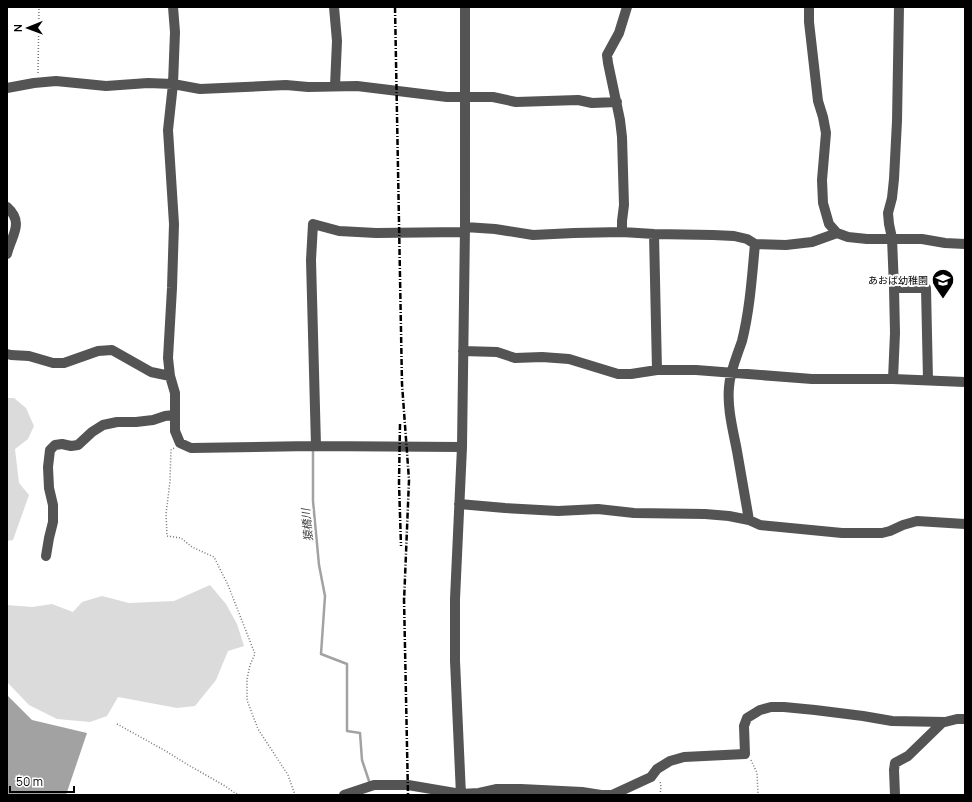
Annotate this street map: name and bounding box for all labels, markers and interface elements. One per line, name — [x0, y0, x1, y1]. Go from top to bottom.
north arrow — [8, 8, 48, 48]
text: N — [10, 24, 25, 32]
school or university icon: あおば幼稚園 — [930, 267, 956, 300]
place label: あおば幼稚園 — [868, 273, 928, 287]
water label: 猿橋川 — [298, 507, 315, 542]
scale bar — [10, 768, 74, 794]
text: 50 m — [16, 773, 43, 790]

